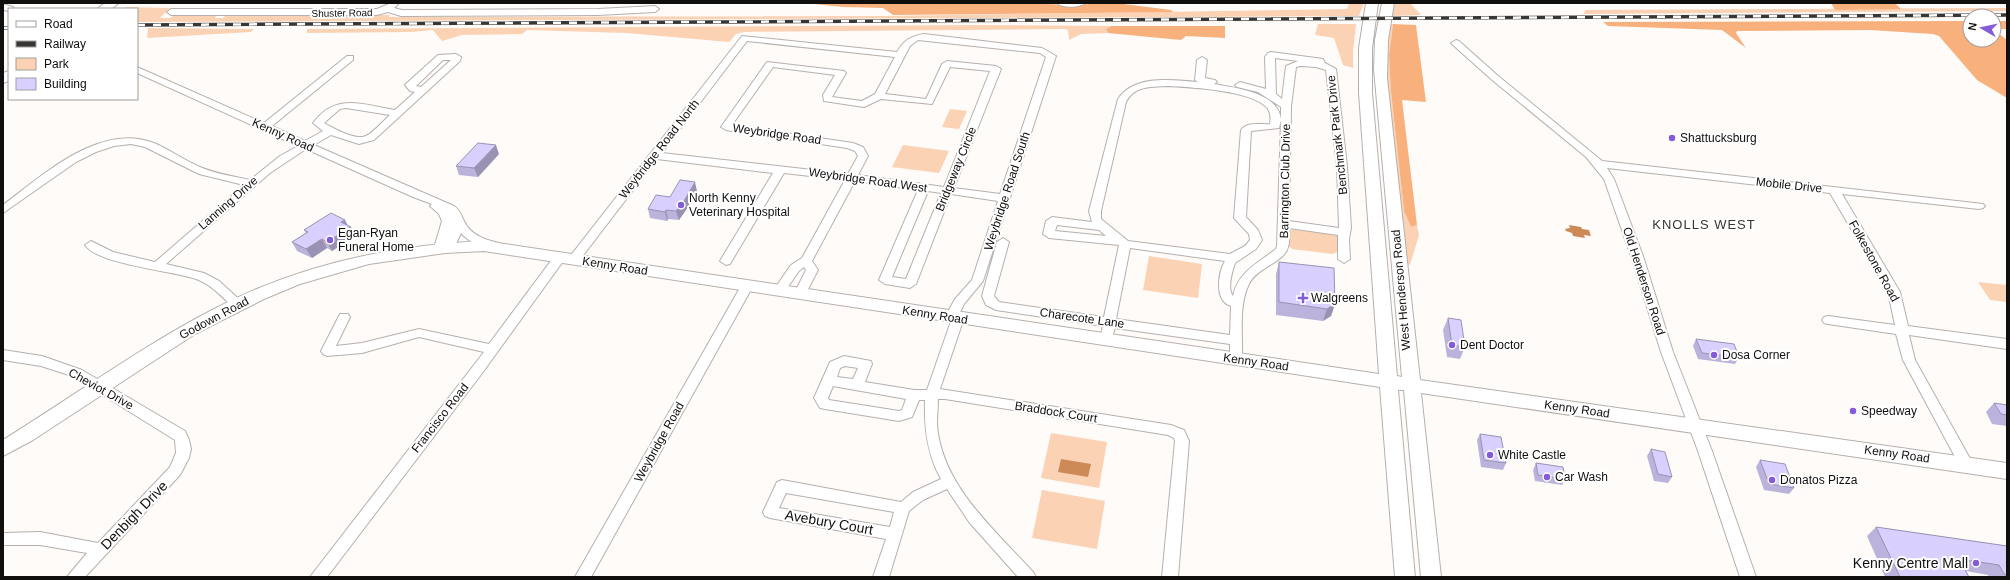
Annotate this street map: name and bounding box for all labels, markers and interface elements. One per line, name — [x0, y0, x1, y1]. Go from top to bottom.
street label: Shuster Road — [311, 7, 373, 19]
legend — [8, 8, 138, 100]
north arrow — [1962, 8, 2002, 48]
text: Road — [44, 17, 73, 31]
text: N — [1966, 22, 1979, 31]
text: Railway — [44, 37, 86, 51]
text: Park — [44, 57, 70, 71]
street label: Benchmark Park Drive — [1324, 74, 1350, 195]
text: Building — [44, 77, 87, 91]
street label: Weybridge Road North — [616, 97, 702, 201]
street label: Kenny Road — [250, 115, 316, 155]
street label: Weybridge Road — [732, 121, 822, 147]
street label: Barrington Club Drive — [1277, 123, 1293, 238]
street label: Bridgeway Circle — [933, 124, 979, 213]
street label: Weybridge Road South — [981, 130, 1033, 252]
place label: Shattucksburg — [1680, 131, 1757, 145]
marker: Shattucksburg — [1667, 133, 1677, 143]
street label: Weybridge Road West — [808, 165, 929, 195]
street label: Lanning Drive — [195, 173, 261, 233]
street label: Mobile Drive — [1755, 175, 1823, 195]
place label: North Kenny Veterinary Hospital — [689, 191, 790, 219]
marker: North Kenny Veterinary Hospital — [676, 200, 686, 210]
district label: KNOLLS WEST — [1652, 217, 1756, 232]
street label: Folkestone Road — [1846, 218, 1902, 304]
street label: Old Henderson Road — [1620, 225, 1668, 337]
place label: Egan-Ryan Funeral Home — [338, 226, 414, 254]
street label: West Henderson Road — [1389, 229, 1413, 351]
marker: Egan-Ryan Funeral Home — [325, 235, 335, 245]
street label: Kenny Road — [581, 254, 649, 278]
place label: Walgreens — [1311, 291, 1368, 305]
marker: Walgreens — [1298, 293, 1308, 303]
street label: Godown Road — [177, 294, 251, 342]
street label: Kenny Road — [901, 303, 969, 327]
street label: Charecote Lane — [1039, 305, 1126, 331]
place label: Dent Doctor — [1460, 338, 1524, 352]
marker: Dent Doctor — [1447, 340, 1457, 350]
place label: Dosa Corner — [1722, 348, 1790, 362]
street label: Kenny Road — [1222, 350, 1290, 374]
marker: Dosa Corner — [1709, 350, 1719, 360]
street label: Cheviot Drive — [66, 365, 136, 413]
street label: Francisco Road — [409, 381, 471, 455]
street label: Kenny Road — [1543, 397, 1611, 421]
street label: Braddock Court — [1014, 399, 1099, 426]
street label: Weybridge Road — [631, 400, 687, 484]
place label: Speedway — [1861, 404, 1917, 418]
marker: Speedway — [1848, 406, 1858, 416]
street label: Kenny Road — [1863, 442, 1931, 466]
place label: White Castle — [1498, 448, 1566, 462]
marker: White Castle — [1485, 450, 1495, 460]
place label: Car Wash — [1555, 470, 1608, 484]
marker: Car Wash — [1542, 472, 1552, 482]
place label: Donatos Pizza — [1780, 473, 1858, 487]
marker: Donatos Pizza — [1767, 475, 1777, 485]
street label: Denbigh Drive — [97, 477, 171, 552]
street label: Avebury Court — [784, 506, 874, 538]
place label: Kenny Centre Mall — [1853, 555, 1968, 571]
marker: Kenny Centre Mall — [1971, 558, 1981, 568]

